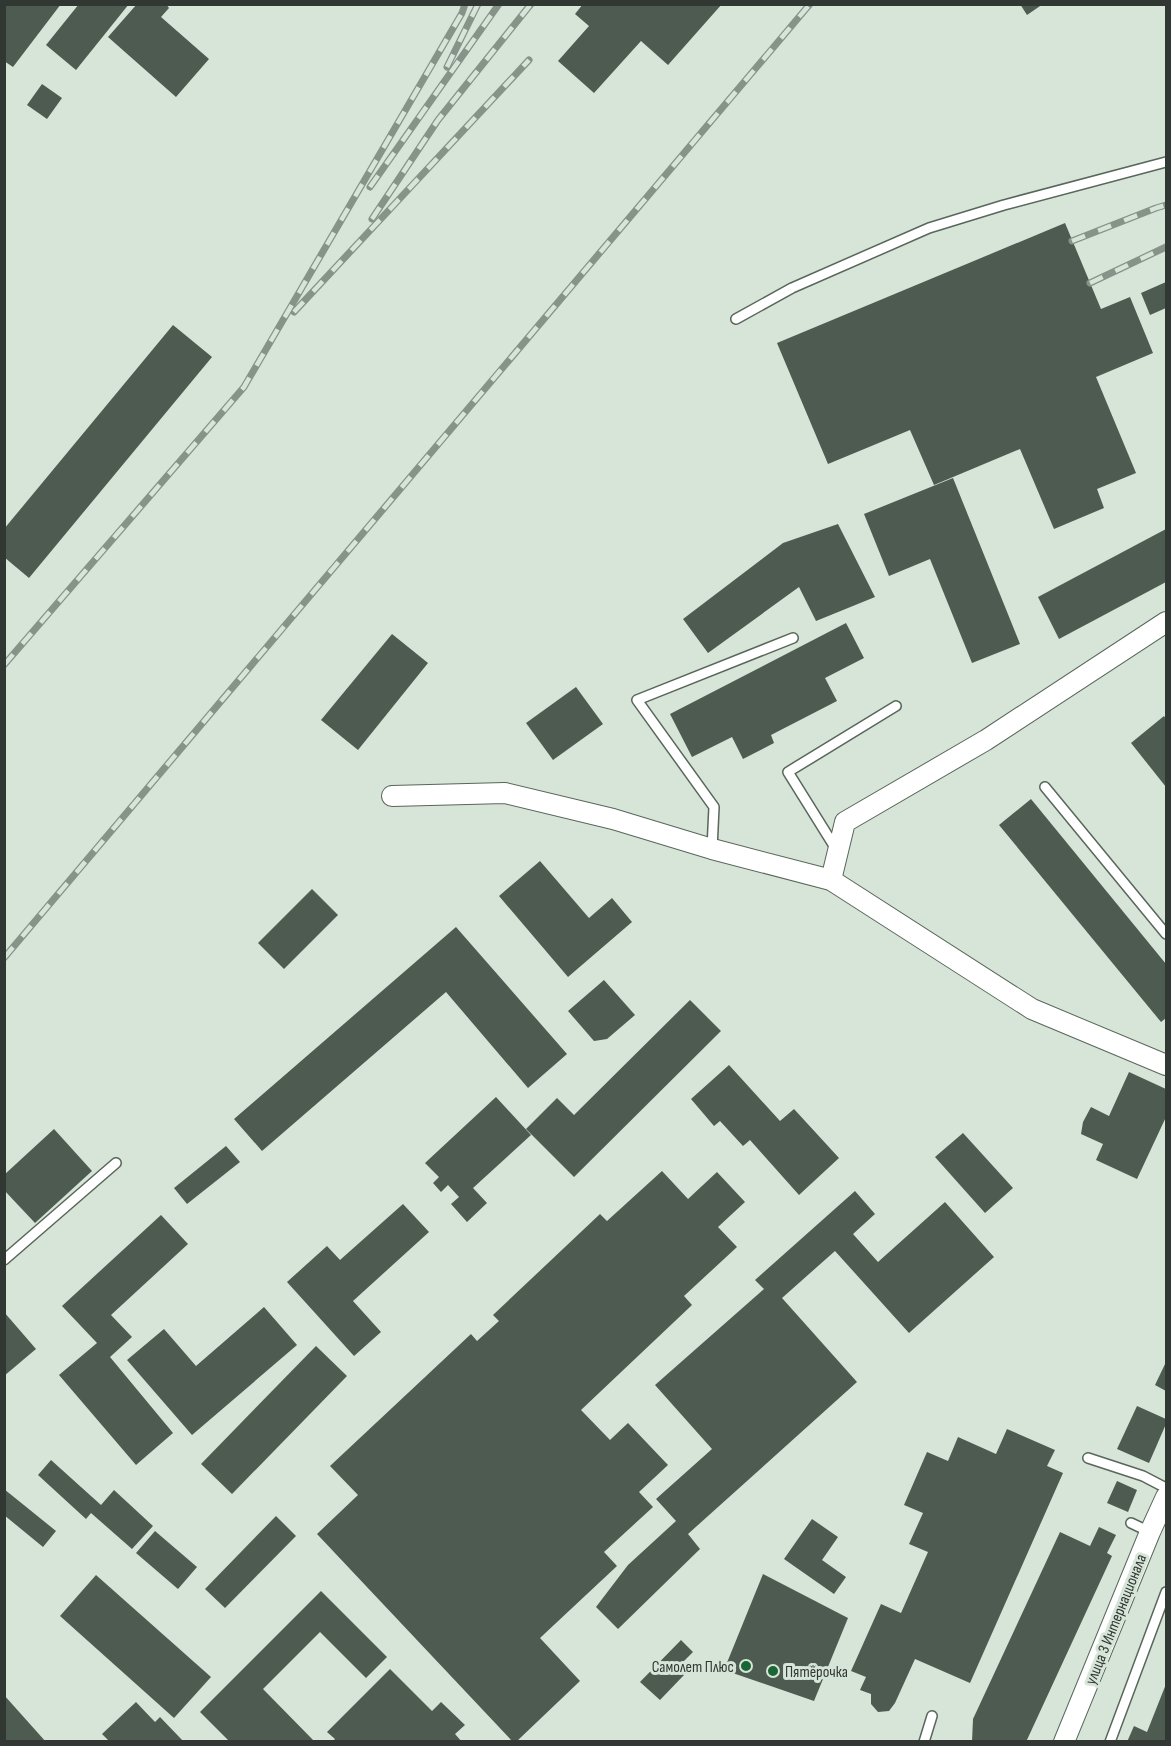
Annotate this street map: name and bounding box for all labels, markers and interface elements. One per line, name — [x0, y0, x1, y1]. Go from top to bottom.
street label: улица 3 Интернационала — [1082, 1552, 1151, 1688]
place label: Самолет Плюс — [652, 1658, 734, 1677]
marker: Самолет Плюс — [739, 1659, 753, 1673]
place label: Пятёрочка — [785, 1663, 848, 1682]
marker: Пятёрочка — [766, 1664, 780, 1678]

